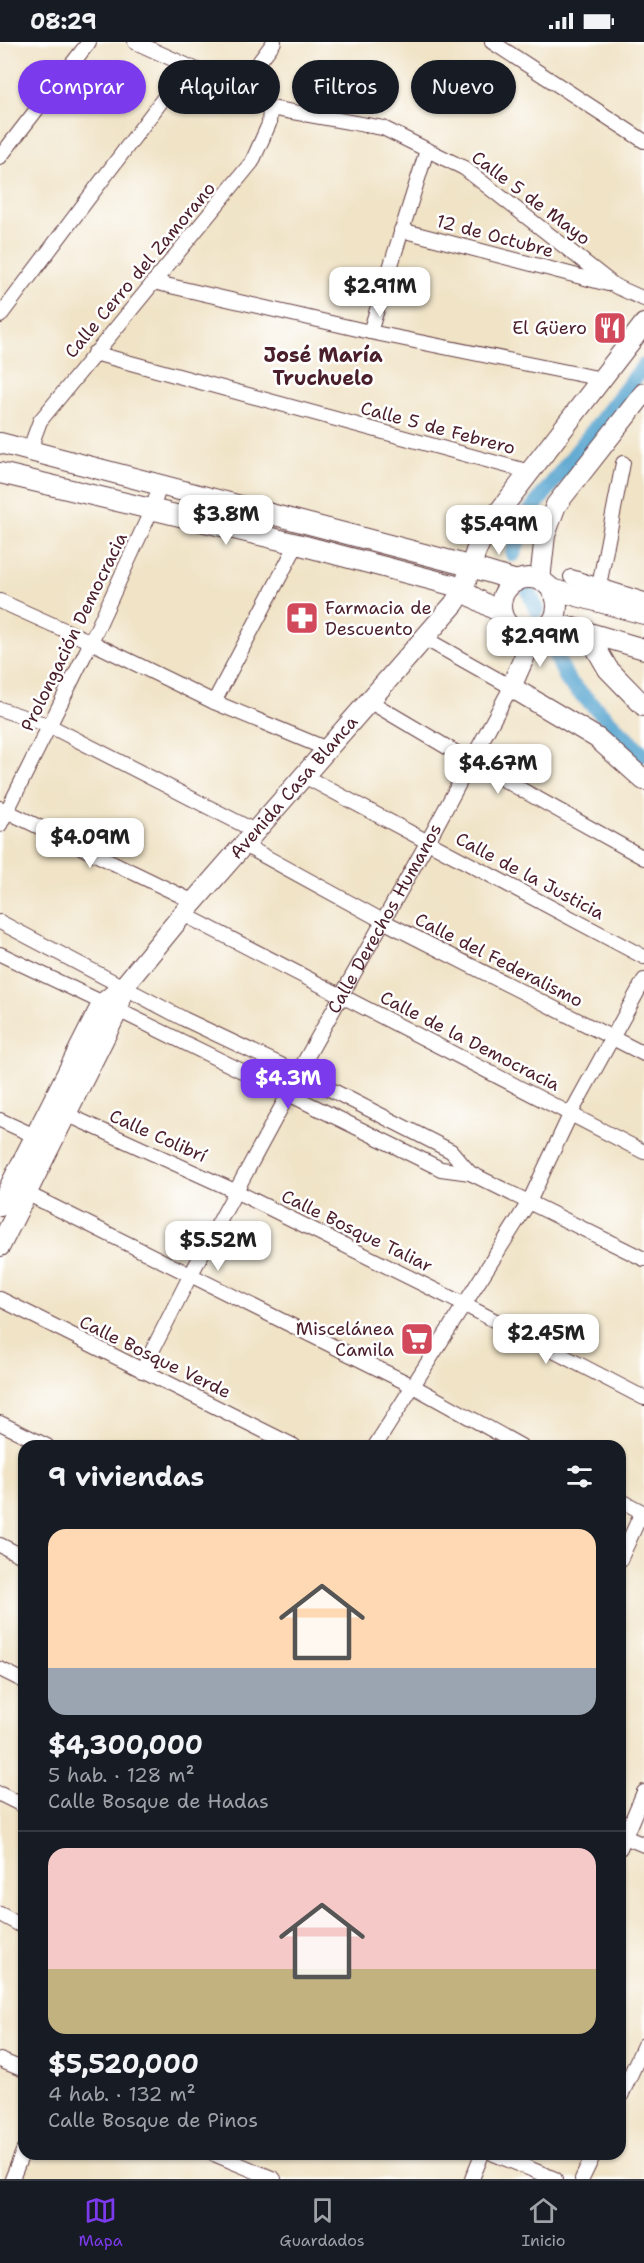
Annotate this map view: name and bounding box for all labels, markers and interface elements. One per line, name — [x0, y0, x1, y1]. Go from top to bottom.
text: 08:29 — [30, 7, 97, 36]
chip: Comprar — [18, 60, 146, 114]
chip: Alquilar — [158, 60, 280, 114]
chip: Filtros — [292, 60, 399, 114]
chip: Nuevo — [411, 60, 516, 114]
street label: Calle 5 de Mayo — [467, 145, 595, 251]
street label: Calle Cerro del Zamorano — [59, 177, 221, 363]
street label: 12 de Octubre — [434, 209, 556, 263]
pin: $2.91M — [331, 267, 429, 318]
text: $2.91M — [343, 273, 417, 299]
restaurant icon: El Güero — [592, 310, 628, 346]
place label: El Güero — [512, 316, 587, 340]
district label: José María Truchuelo — [263, 342, 383, 391]
street label: Calle 5 de Febrero — [358, 396, 518, 460]
pin: $3.8M — [184, 495, 268, 546]
text: $3.8M — [193, 501, 259, 527]
pin: $5.49M — [450, 505, 548, 556]
text: $5.49M — [460, 511, 538, 537]
street label: Prolongación Democracia — [15, 529, 133, 735]
place label: Farmacia de Descuento — [325, 596, 432, 641]
pharmacy icon: Farmacia de Descuento — [284, 600, 320, 636]
pin: $2.99M — [491, 617, 589, 668]
text: $2.99M — [501, 623, 579, 649]
street label: Avenida Casa Blanca — [224, 711, 363, 864]
pin: $4.67M — [449, 744, 547, 795]
text: $4.67M — [458, 750, 538, 776]
pin: $4.09M — [41, 818, 139, 869]
street label: Calle Derechos Humanos — [322, 819, 447, 1018]
text: $4.09M — [50, 824, 130, 850]
street label: Calle de la Justicia — [451, 827, 609, 925]
street label: Calle del Federalismo — [411, 907, 587, 1013]
street label: Calle de la Democracia — [376, 985, 564, 1097]
pin: $4.3M — [246, 1059, 330, 1110]
text: $4.3M — [255, 1065, 321, 1091]
street label: Calle Colibrí — [106, 1104, 210, 1168]
street label: Calle Bosque Taliar — [277, 1184, 437, 1278]
pin: $5.52M — [169, 1221, 267, 1272]
text: $5.52M — [179, 1227, 257, 1253]
street label: Calle Bosque Verde — [75, 1310, 235, 1404]
pin: $2.45M — [497, 1314, 595, 1365]
place label: Miscelánea Camila — [296, 1317, 394, 1362]
text: $2.45M — [507, 1320, 585, 1346]
supermarket icon: Miscelánea Camila — [399, 1321, 435, 1357]
text: 9 viviendas — [48, 1459, 204, 1494]
icon: filters — [563, 1460, 596, 1493]
icon: home — [268, 1568, 376, 1676]
text: $4,300,000 — [48, 1727, 203, 1762]
text: 5 hab. · 128 m² — [48, 1762, 195, 1788]
text: Calle Bosque de Hadas — [48, 1788, 269, 1814]
icon: home — [268, 1887, 376, 1995]
text: $5,520,000 — [48, 2046, 199, 2081]
text: 4 hab. · 132 m² — [48, 2081, 196, 2107]
text: Calle Bosque de Pinos — [48, 2107, 258, 2133]
tab: Mapa — [78, 2194, 123, 2251]
tab: Guardados — [280, 2194, 365, 2251]
tab: Inicio — [522, 2194, 566, 2251]

